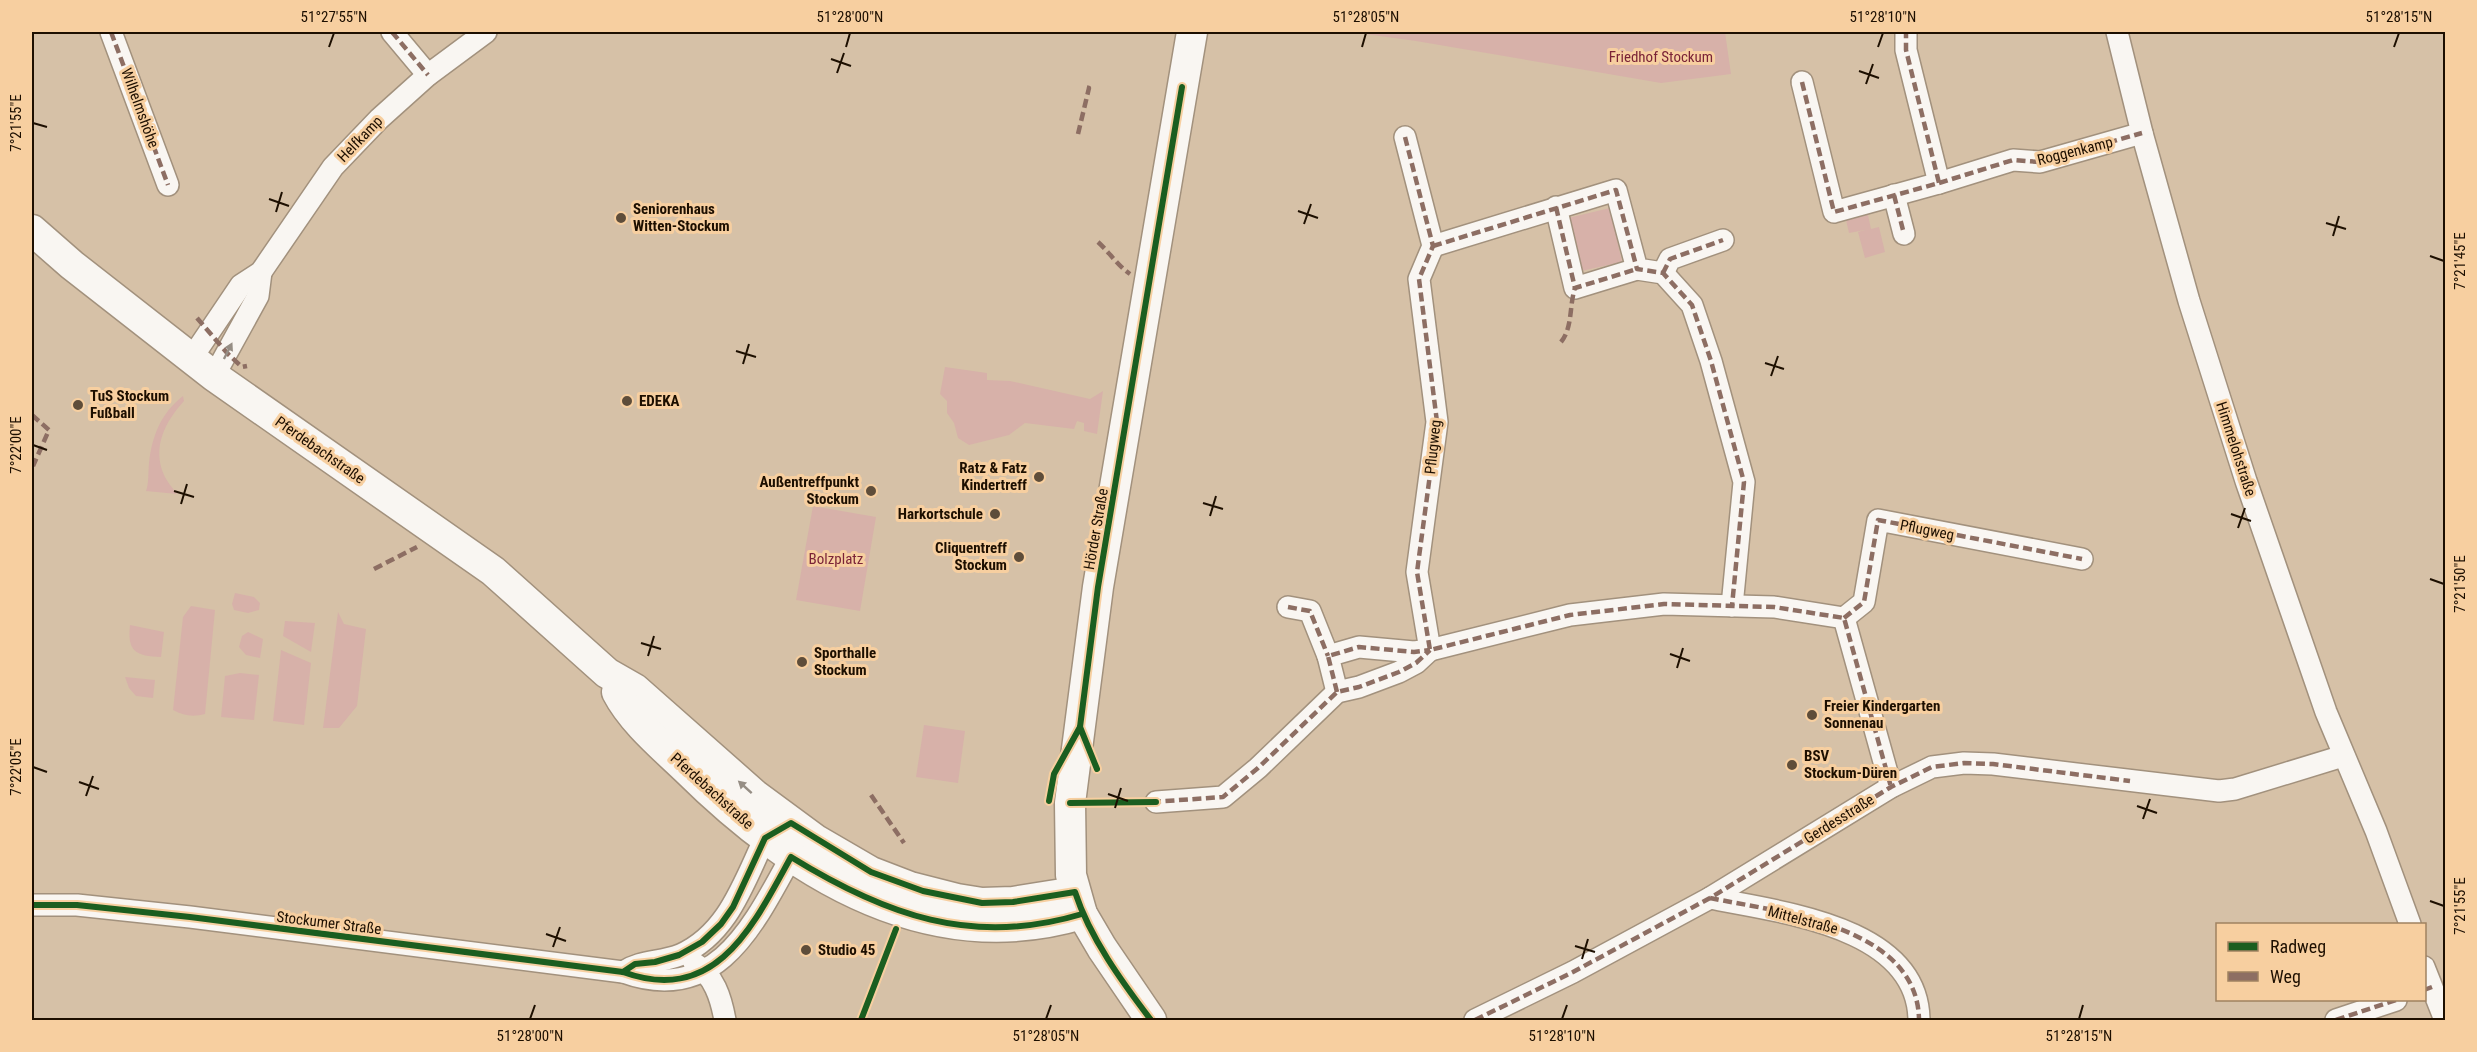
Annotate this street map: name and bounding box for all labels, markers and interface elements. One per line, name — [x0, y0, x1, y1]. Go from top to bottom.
text: 51°27'55"N — [301, 8, 367, 26]
text: 51°28'00"N — [817, 8, 883, 26]
text: 51°28'05"N — [1333, 8, 1399, 26]
text: 51°28'10"N — [1850, 8, 1916, 26]
text: 51°28'15"N — [2366, 8, 2432, 26]
park label: Friedhof Stockum — [1609, 48, 1713, 66]
street label: Wilhelmshöhe — [117, 66, 163, 150]
text: 7°21'55"E — [7, 94, 25, 152]
street label: Helfkamp — [334, 112, 386, 166]
street label: Roggenkamp — [2035, 133, 2115, 169]
place label: Seniorenhaus Witten-Stockum — [633, 200, 730, 235]
marker: Seniorenhaus Witten-Stockum — [614, 211, 628, 225]
text: 7°21'45"E — [2451, 232, 2469, 290]
one-way arrow — [224, 343, 233, 360]
place label: TuS Stockum Fußball — [90, 387, 169, 422]
place label: EDEKA — [639, 392, 679, 410]
marker: EDEKA — [620, 394, 634, 408]
marker: TuS Stockum Fußball — [71, 398, 85, 412]
street label: Himmelohstraße — [2212, 400, 2260, 498]
street label: Pferdebachstraße — [272, 412, 368, 488]
text: 7°22'00"E — [7, 416, 25, 474]
street label: Pflugweg — [1421, 419, 1445, 475]
place label: Ratz & Fatz Kindertreff — [959, 459, 1027, 494]
marker: Ratz & Fatz Kindertreff — [1032, 470, 1046, 484]
place label: Außentreffpunkt Stockum — [759, 473, 859, 508]
marker: Außentreffpunkt Stockum — [864, 484, 878, 498]
street label: Hörder Straße — [1080, 487, 1112, 571]
place label: Harkortschule — [898, 505, 983, 523]
marker: Harkortschule — [988, 507, 1002, 521]
street label: Pflugweg — [1898, 516, 1956, 544]
place label: Cliquentreff Stockum — [935, 539, 1007, 574]
park label: Bolzplatz — [809, 550, 863, 568]
marker: Cliquentreff Stockum — [1012, 550, 1026, 564]
text: 7°21'50"E — [2451, 555, 2469, 613]
place label: Sporthalle Stockum — [814, 644, 876, 679]
marker: Sporthalle Stockum — [795, 655, 809, 669]
place label: Freier Kindergarten Sonnenau — [1824, 697, 1940, 732]
marker: Freier Kindergarten Sonnenau — [1805, 708, 1819, 722]
text: 7°22'05"E — [7, 738, 25, 796]
place label: BSV Stockum-Düren — [1804, 747, 1897, 782]
street label: Pferdebachstraße — [667, 749, 757, 833]
marker: BSV Stockum-Düren — [1785, 758, 1799, 772]
one-way arrow — [738, 781, 753, 794]
street label: Gerdesstraße — [1801, 790, 1877, 848]
text: 7°21'55"E — [2451, 877, 2469, 935]
street label: Mittelstraße — [1766, 902, 1840, 938]
street label: Stockumer Straße — [276, 908, 382, 938]
legend — [2216, 923, 2426, 1001]
text: Radweg — [2270, 936, 2326, 957]
place label: Studio 45 — [818, 941, 875, 959]
marker: Studio 45 — [799, 943, 813, 957]
text: Weg — [2270, 966, 2301, 987]
text: 51°28'00"N — [497, 1027, 563, 1045]
text: 51°28'05"N — [1013, 1027, 1079, 1045]
text: 51°28'10"N — [1529, 1027, 1595, 1045]
text: 51°28'15"N — [2046, 1027, 2112, 1045]

